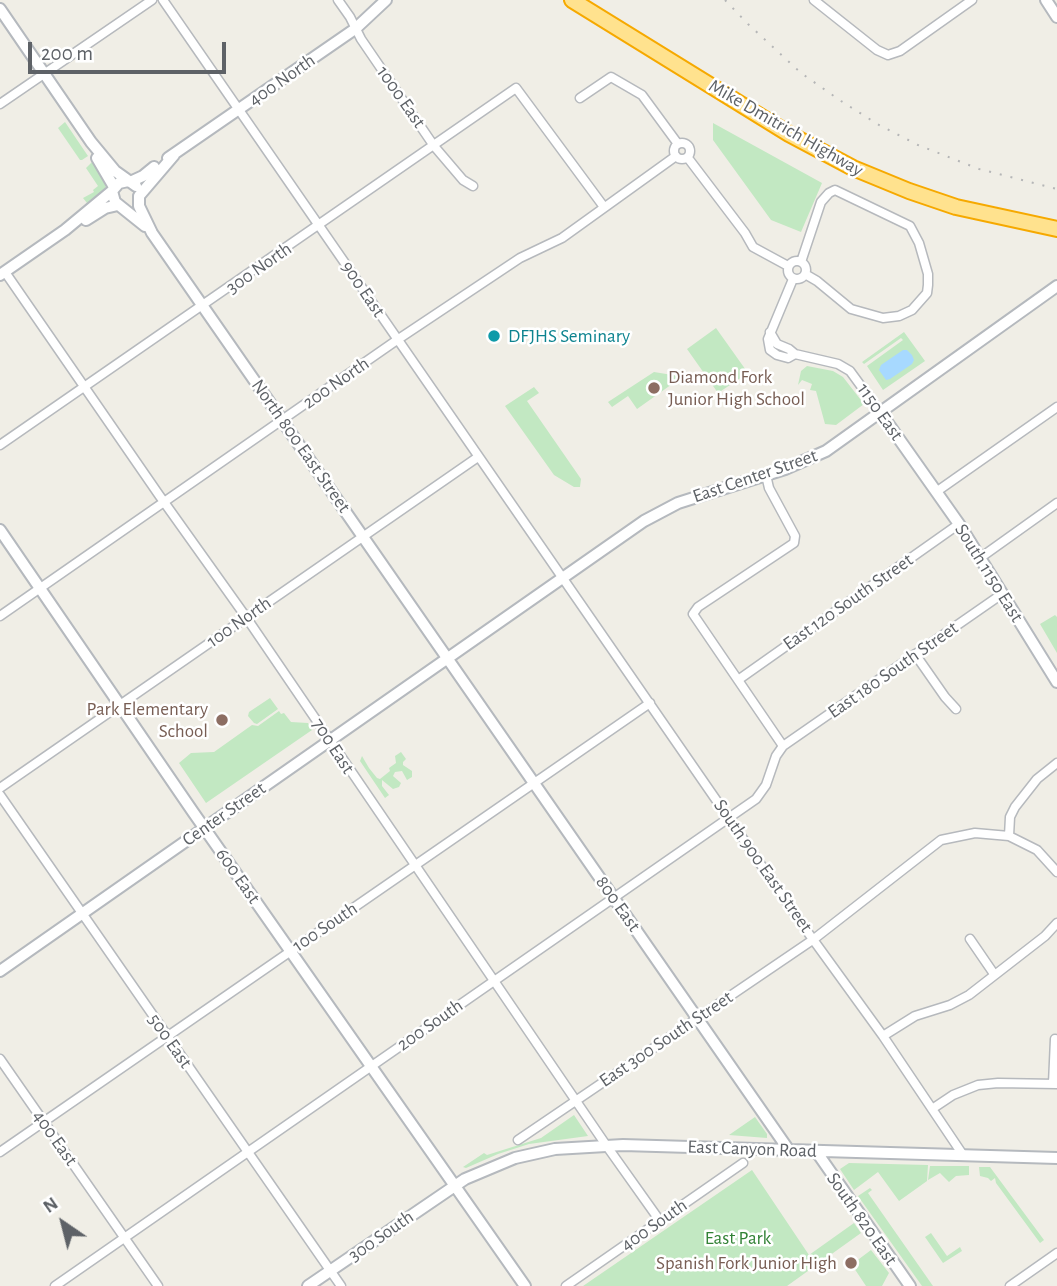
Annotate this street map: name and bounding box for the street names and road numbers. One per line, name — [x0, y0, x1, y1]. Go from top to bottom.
street label: 400 North — [244, 49, 320, 111]
street label: 1000 East — [371, 62, 431, 132]
street label: Mike Dmitrich Highway — [705, 74, 867, 182]
street label: 300 North — [222, 237, 296, 299]
street label: 900 East — [336, 257, 390, 321]
street label: 200 North — [298, 352, 374, 414]
street label: North 800 East Street — [246, 375, 356, 517]
street label: 1150 East — [852, 379, 908, 445]
street label: East Center Street — [690, 444, 820, 508]
street label: South 1150 East — [950, 520, 1028, 626]
street label: East 120 South Street — [779, 549, 917, 655]
street label: 100 North — [202, 592, 276, 652]
street label: East 180 South Street — [823, 617, 963, 723]
street label: 700 East — [307, 714, 359, 778]
street label: Center Street — [178, 777, 270, 851]
street label: South 900 East Street — [709, 795, 817, 937]
street label: 600 East — [211, 844, 265, 908]
street label: 800 East — [591, 872, 645, 936]
street label: 100 South — [288, 897, 362, 957]
street label: East 300 South Street — [595, 986, 737, 1092]
street label: 200 South — [393, 994, 467, 1056]
street label: 500 East — [143, 1009, 197, 1073]
street label: 400 East — [28, 1106, 82, 1170]
street label: East Canyon Road — [687, 1135, 817, 1163]
street label: South 820 East — [822, 1168, 902, 1270]
street label: 400 South — [616, 1194, 692, 1256]
street label: 300 South — [344, 1205, 418, 1267]

